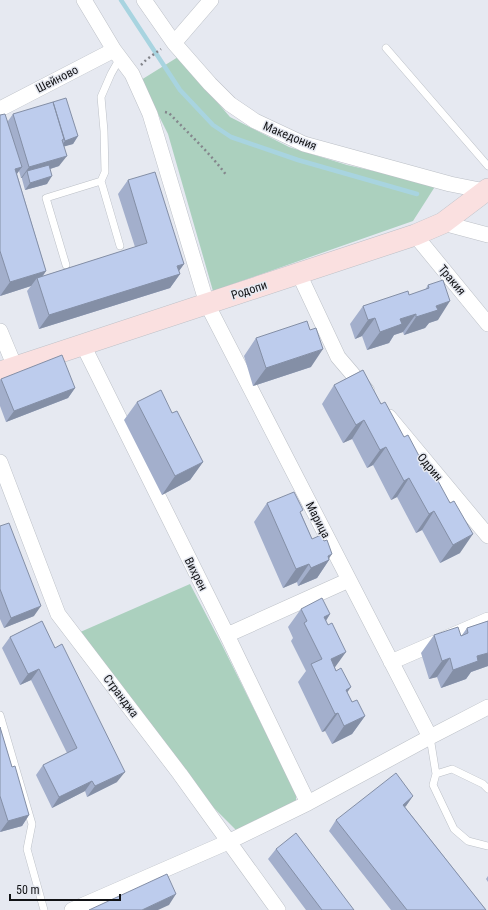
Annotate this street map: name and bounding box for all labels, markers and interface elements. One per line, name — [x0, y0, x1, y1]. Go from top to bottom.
street label: Шейново — [33, 62, 81, 96]
street label: Македония — [261, 119, 319, 153]
street label: Тракия — [435, 262, 469, 298]
street label: Родопи — [229, 278, 269, 302]
street label: Одрин — [414, 450, 446, 484]
street label: Марица — [303, 499, 333, 541]
street label: Вихрен — [182, 555, 210, 593]
street label: Странджа — [100, 672, 142, 720]
scale bar — [10, 876, 120, 902]
text: 50 m — [16, 883, 40, 897]

